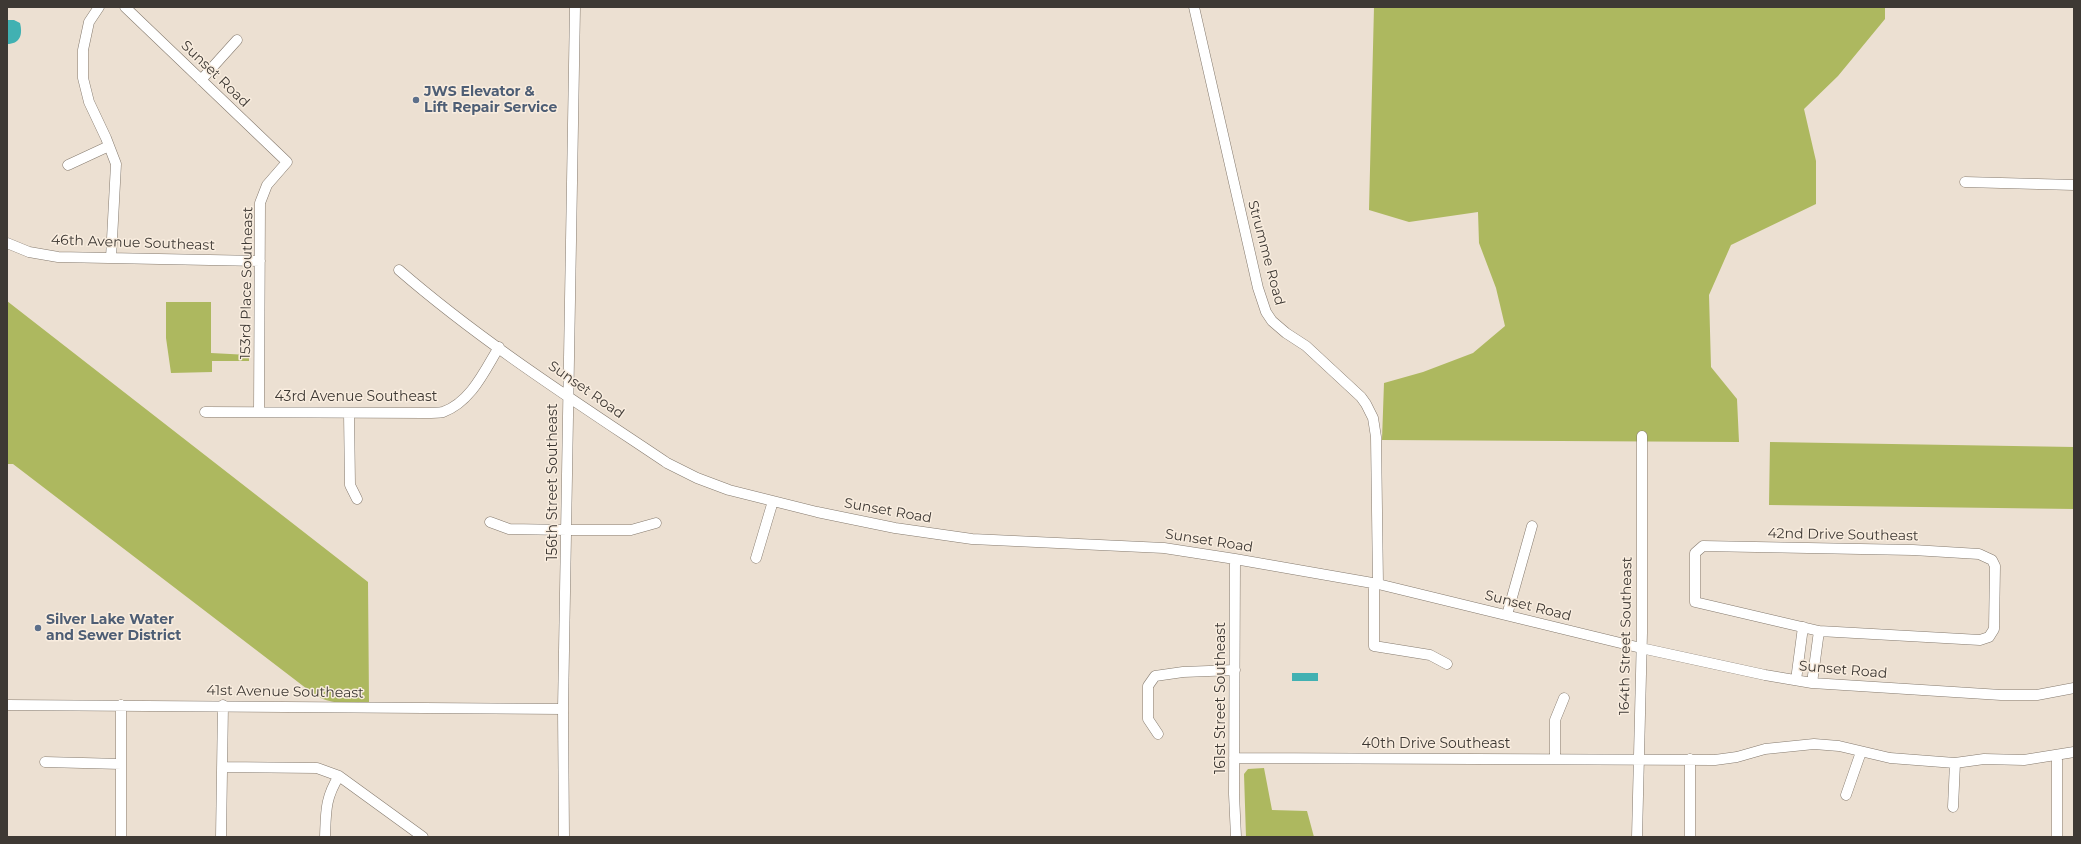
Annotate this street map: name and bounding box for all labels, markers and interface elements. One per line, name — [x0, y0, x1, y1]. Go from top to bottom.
street label: Sunset Road — [177, 37, 253, 111]
place label: JWS Elevator & Lift Repair Service — [424, 84, 557, 116]
marker: JWS Elevator & Lift Repair Service — [411, 95, 421, 105]
street label: Strumme Road — [1244, 199, 1288, 307]
street label: 153rd Place Southeast — [237, 207, 257, 359]
street label: 46th Avenue Southeast — [51, 232, 215, 254]
street label: Sunset Road — [545, 358, 627, 422]
street label: 43rd Avenue Southeast — [274, 389, 438, 405]
street label: 156th Street Southeast — [545, 403, 561, 561]
street label: Sunset Road — [843, 495, 933, 527]
street label: 42nd Drive Southeast — [1767, 525, 1919, 545]
street label: Sunset Road — [1164, 526, 1254, 556]
street label: 164th Street Southeast — [1616, 557, 1636, 715]
street label: Sunset Road — [1483, 587, 1573, 625]
place label: Silver Lake Water and Sewer District — [46, 612, 181, 644]
street label: 161st Street Southeast — [1213, 622, 1229, 774]
marker: Silver Lake Water and Sewer District — [33, 623, 43, 633]
street label: Sunset Road — [1798, 658, 1888, 682]
street label: 41st Avenue Southeast — [206, 682, 364, 702]
street label: 40th Drive Southeast — [1362, 736, 1510, 752]

